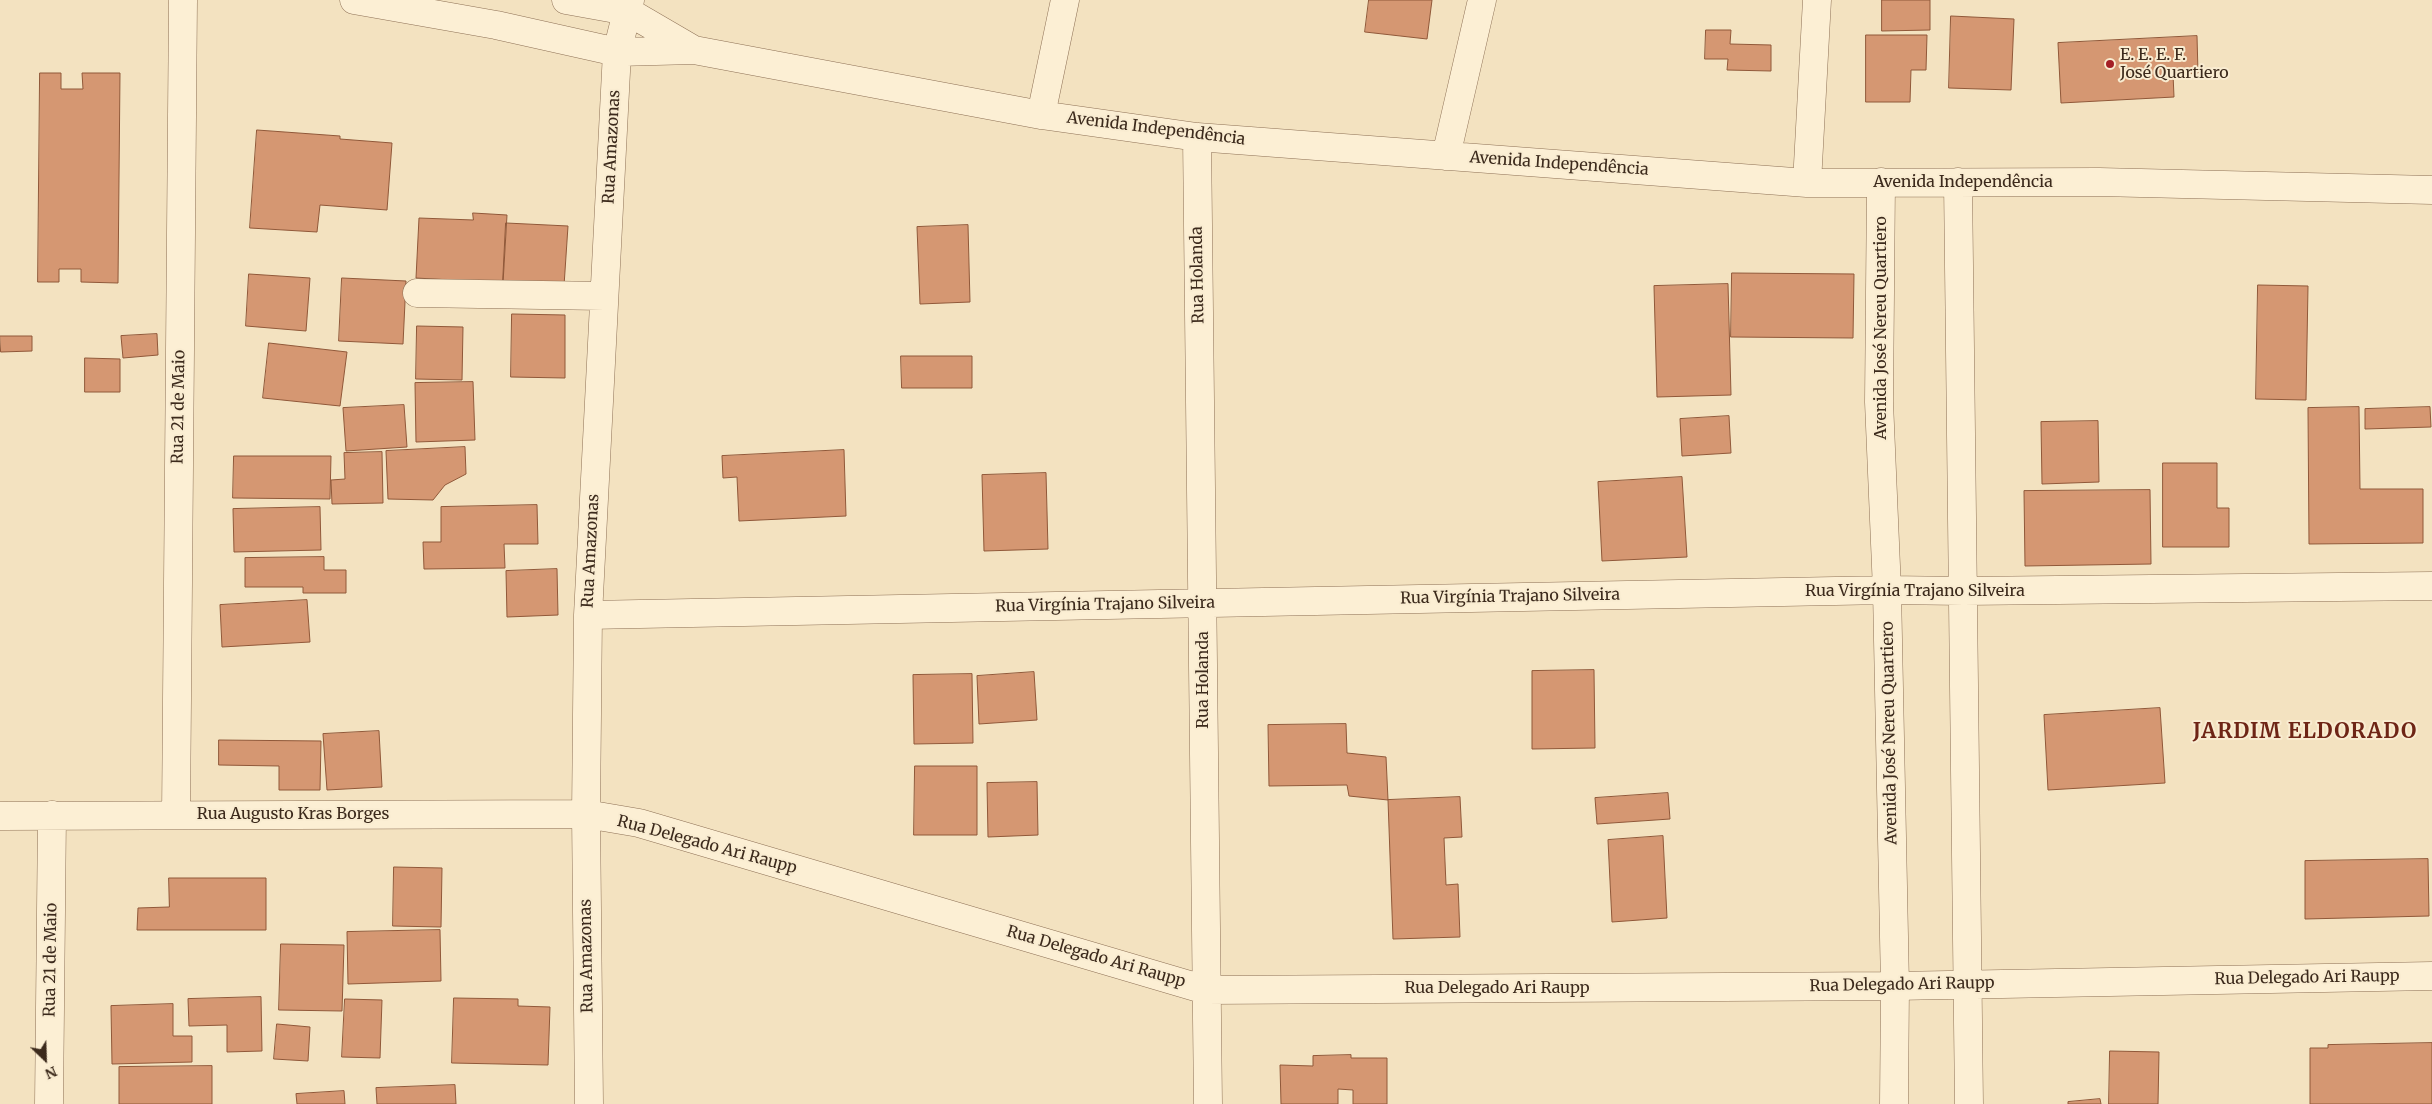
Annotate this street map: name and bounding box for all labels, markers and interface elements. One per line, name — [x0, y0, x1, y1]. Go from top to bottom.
place label: E. E. E. F. José Quartiero — [2120, 45, 2228, 83]
marker: E. E. E. F. José Quartiero — [2104, 58, 2116, 70]
street label: Rua Amazonas — [599, 89, 625, 205]
street label: Avenida Independência — [1066, 109, 1246, 149]
street label: Avenida Independência — [1469, 148, 1649, 180]
street label: Avenida Independência — [1873, 172, 2053, 192]
street label: Avenida José Nereu Quartiero — [1871, 216, 1891, 440]
street label: Rua Holanda — [1188, 226, 1208, 324]
street label: Rua 21 de Maio — [168, 350, 190, 464]
street label: Rua Amazonas — [578, 493, 604, 609]
street label: Rua Virgínia Trajano Silveira — [1805, 581, 2025, 601]
street label: Rua Virgínia Trajano Silveira — [1400, 585, 1620, 609]
street label: Rua Virgínia Trajano Silveira — [995, 593, 1215, 617]
street label: Avenida José Nereu Quartiero — [1878, 621, 1902, 845]
street label: Rua Holanda — [1193, 631, 1213, 729]
district label: JARDIM ELDORADO — [2191, 719, 2419, 745]
street label: Rua Augusto Kras Borges — [197, 804, 389, 824]
street label: Rua Delegado Ari Raupp — [615, 812, 799, 878]
street label: Rua Amazonas — [576, 899, 598, 1013]
street label: Rua 21 de Maio — [40, 903, 62, 1017]
street label: Rua Delegado Ari Raupp — [1004, 922, 1188, 992]
street label: Rua Delegado Ari Raupp — [2214, 967, 2400, 989]
street label: Rua Delegado Ari Raupp — [1809, 974, 1995, 996]
street label: Rua Delegado Ari Raupp — [1404, 978, 1590, 998]
north arrow — [20, 1034, 70, 1084]
text: N — [42, 1062, 60, 1083]

